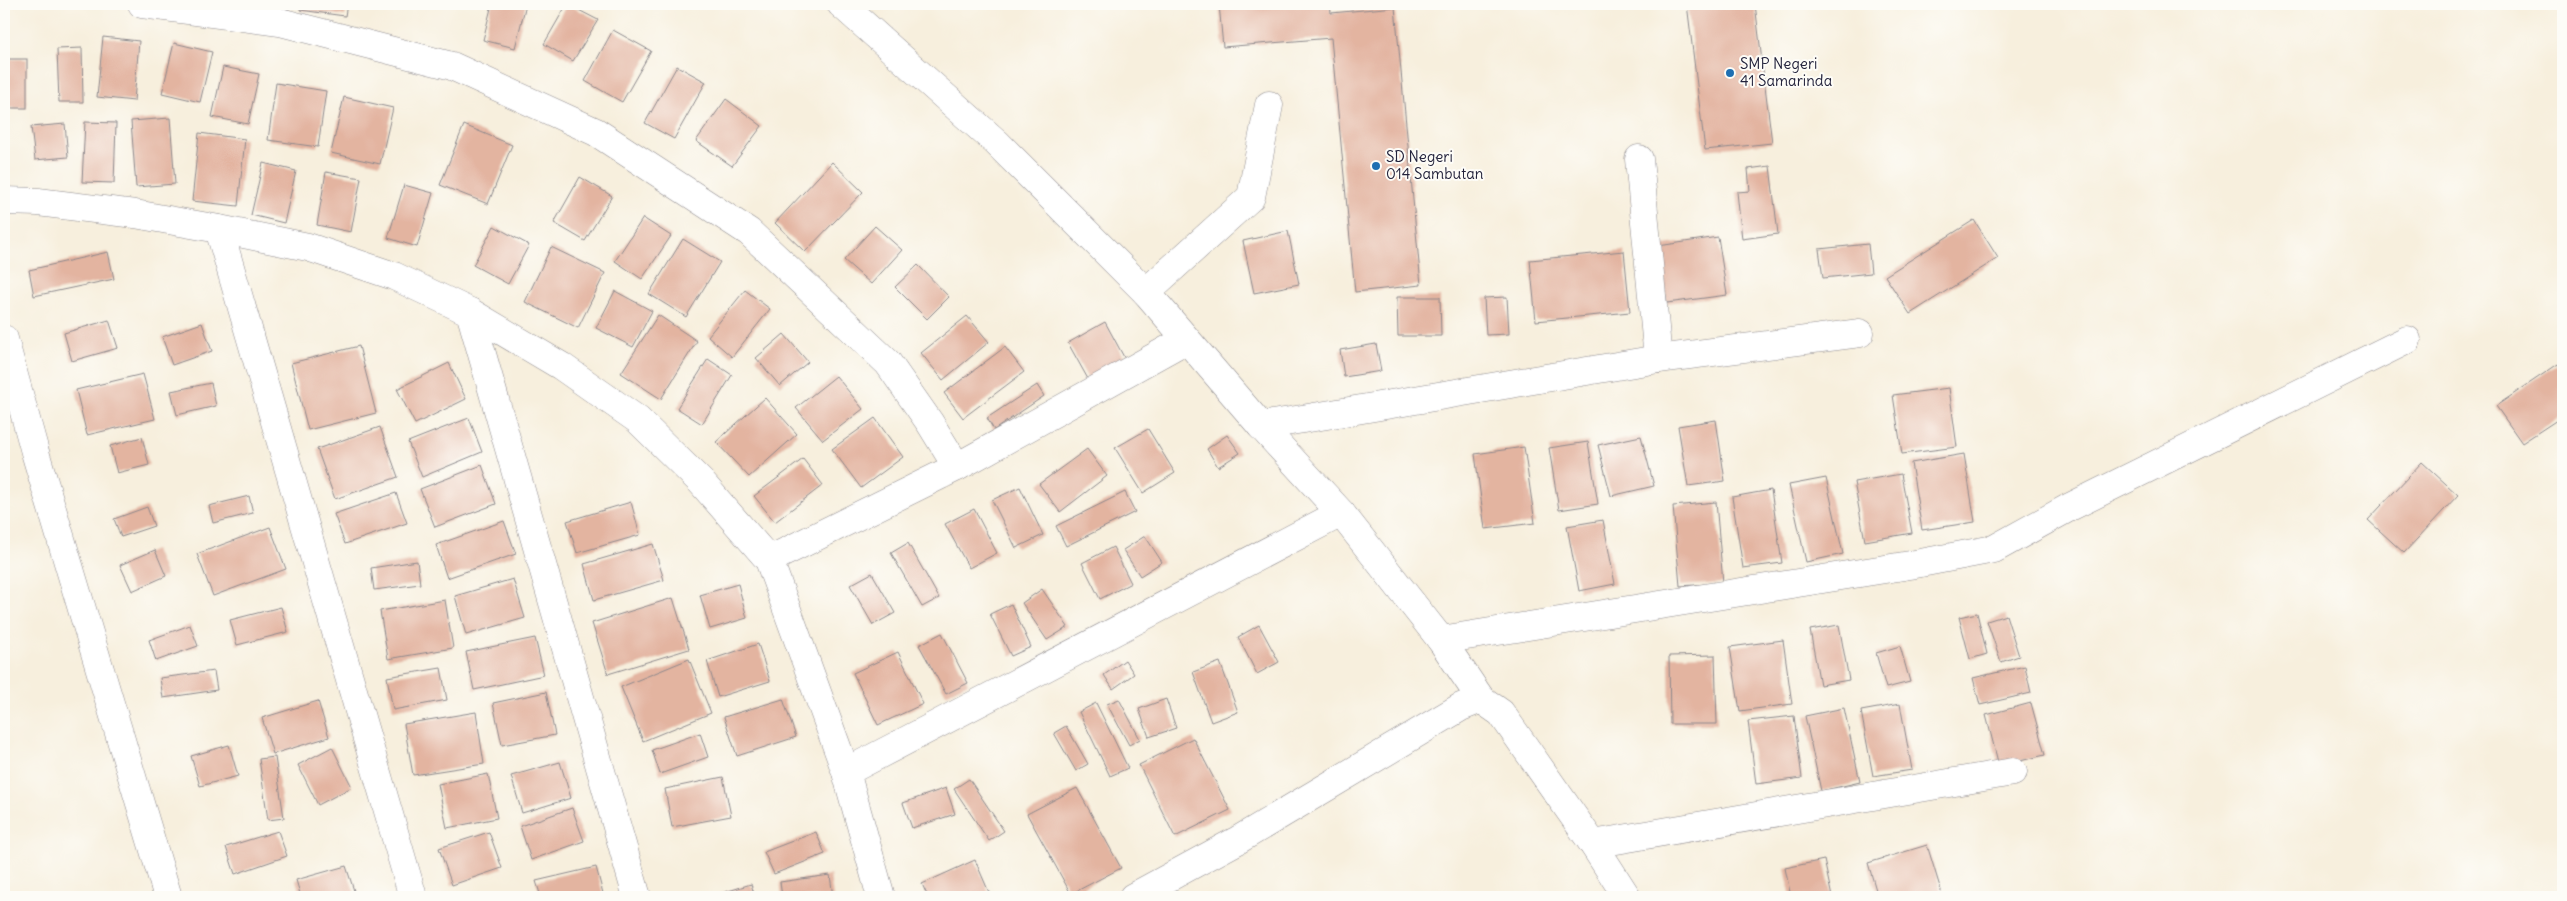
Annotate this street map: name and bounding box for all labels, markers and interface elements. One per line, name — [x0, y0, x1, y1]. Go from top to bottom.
place label: SMP Negeri 41 Samarinda — [1740, 54, 1833, 90]
marker: SMP Negeri 41 Samarinda — [1724, 67, 1736, 79]
place label: SD Negeri 014 Sambutan — [1386, 147, 1484, 183]
marker: SD Negeri 014 Sambutan — [1370, 160, 1382, 172]

